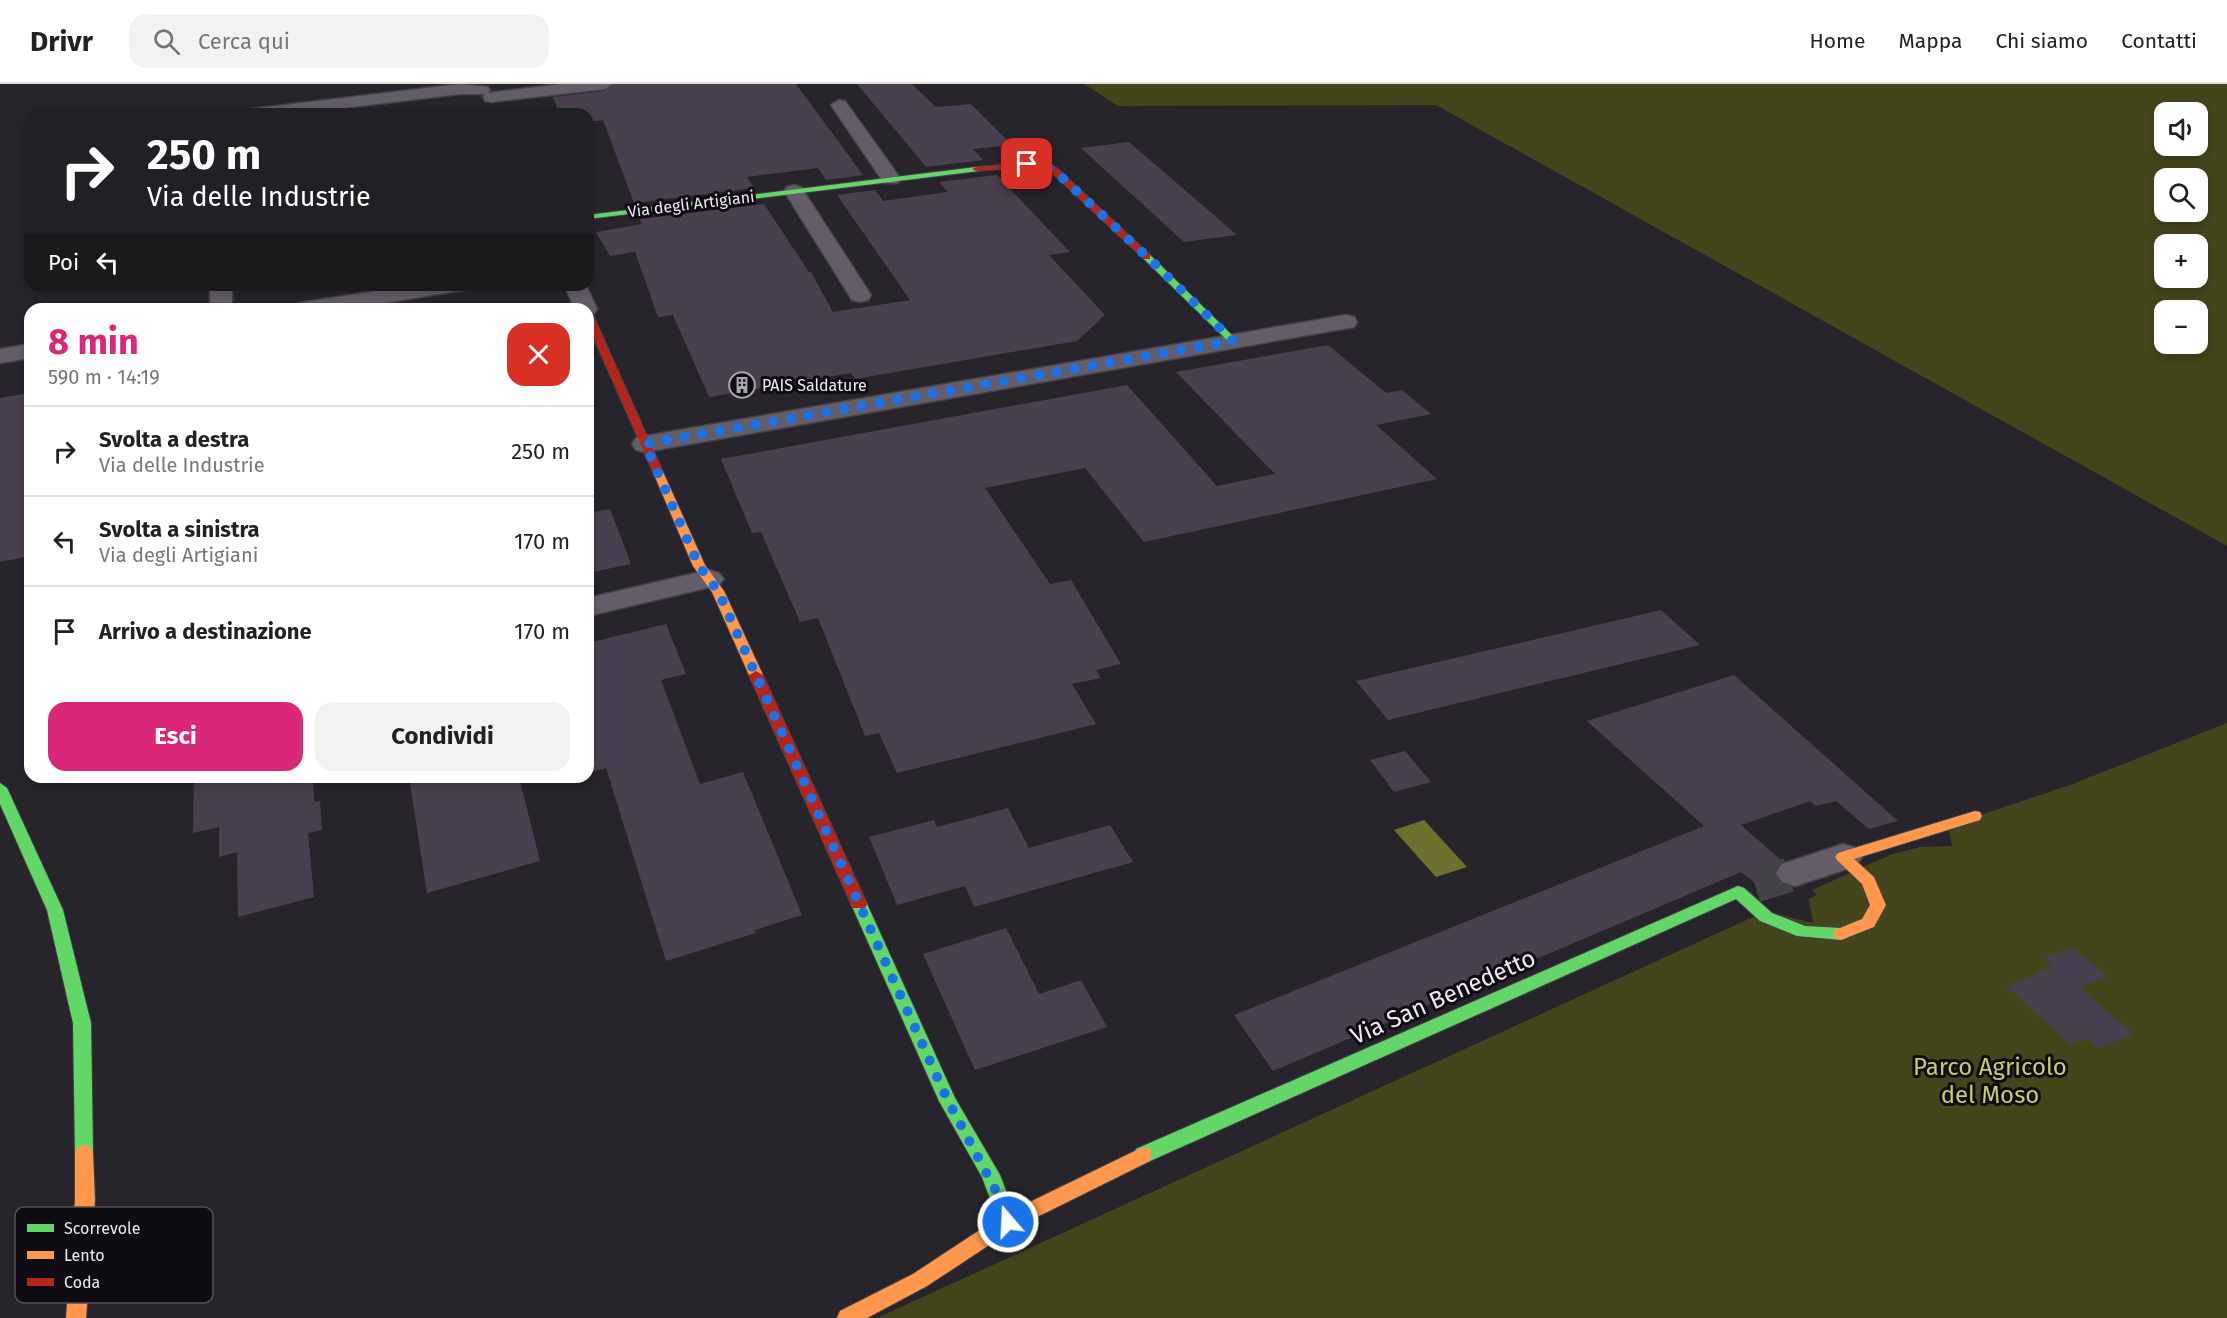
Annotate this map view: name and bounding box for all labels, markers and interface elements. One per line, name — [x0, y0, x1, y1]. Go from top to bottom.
search box — [129, 14, 549, 68]
text: Drivr — [30, 25, 93, 58]
icon: search — [150, 25, 183, 58]
text: Cerca qui — [198, 28, 290, 55]
text: Home — [1809, 28, 1865, 54]
text: Mappa — [1898, 28, 1962, 54]
text: Chi siamo — [1995, 28, 2088, 54]
text: Contatti — [2121, 28, 2197, 54]
map controls — [2154, 102, 2208, 354]
button: sound — [2154, 102, 2208, 156]
text: 250 m — [147, 130, 261, 180]
icon: right — [48, 132, 126, 210]
pin — [1001, 138, 1052, 189]
icon: arrive — [1010, 147, 1043, 180]
button: search — [2154, 168, 2208, 222]
text: Via delle Industrie — [147, 181, 371, 213]
street label: Via degli Artigiani — [627, 187, 755, 221]
button: + — [2154, 234, 2208, 288]
icon: left — [91, 246, 124, 279]
text: Poi — [48, 249, 79, 276]
button: − — [2154, 300, 2208, 354]
text: 8 min — [48, 320, 139, 364]
button: close — [507, 323, 570, 386]
text: 590 m · 14:19 — [48, 365, 160, 389]
building icon: PAIS Saldature — [727, 370, 757, 400]
place label: PAIS Saldature — [762, 376, 867, 395]
text: Svolta a destra — [99, 426, 249, 453]
icon: right — [48, 435, 81, 468]
text: 250 m — [511, 438, 570, 465]
text: Via delle Industrie — [99, 453, 265, 477]
text: Svolta a sinistra — [99, 516, 260, 543]
icon: left — [48, 525, 81, 558]
text: 170 m — [514, 528, 570, 555]
text: Via degli Artigiani — [99, 543, 258, 567]
icon: arrive — [48, 615, 81, 648]
text: Arrivo a destinazione — [99, 618, 312, 645]
text: 170 m — [514, 618, 570, 645]
button: Esci — [48, 702, 303, 771]
button: Condividi — [315, 702, 570, 771]
street label: Via San Benedetto — [1346, 944, 1540, 1050]
park label: Parco Agricolo del Moso — [1913, 1053, 2067, 1109]
position arrow — [976, 1190, 1040, 1254]
legend — [15, 1207, 213, 1303]
text: Scorrevole — [64, 1219, 140, 1238]
text: Lento — [64, 1246, 105, 1265]
text: Coda — [64, 1273, 100, 1292]

